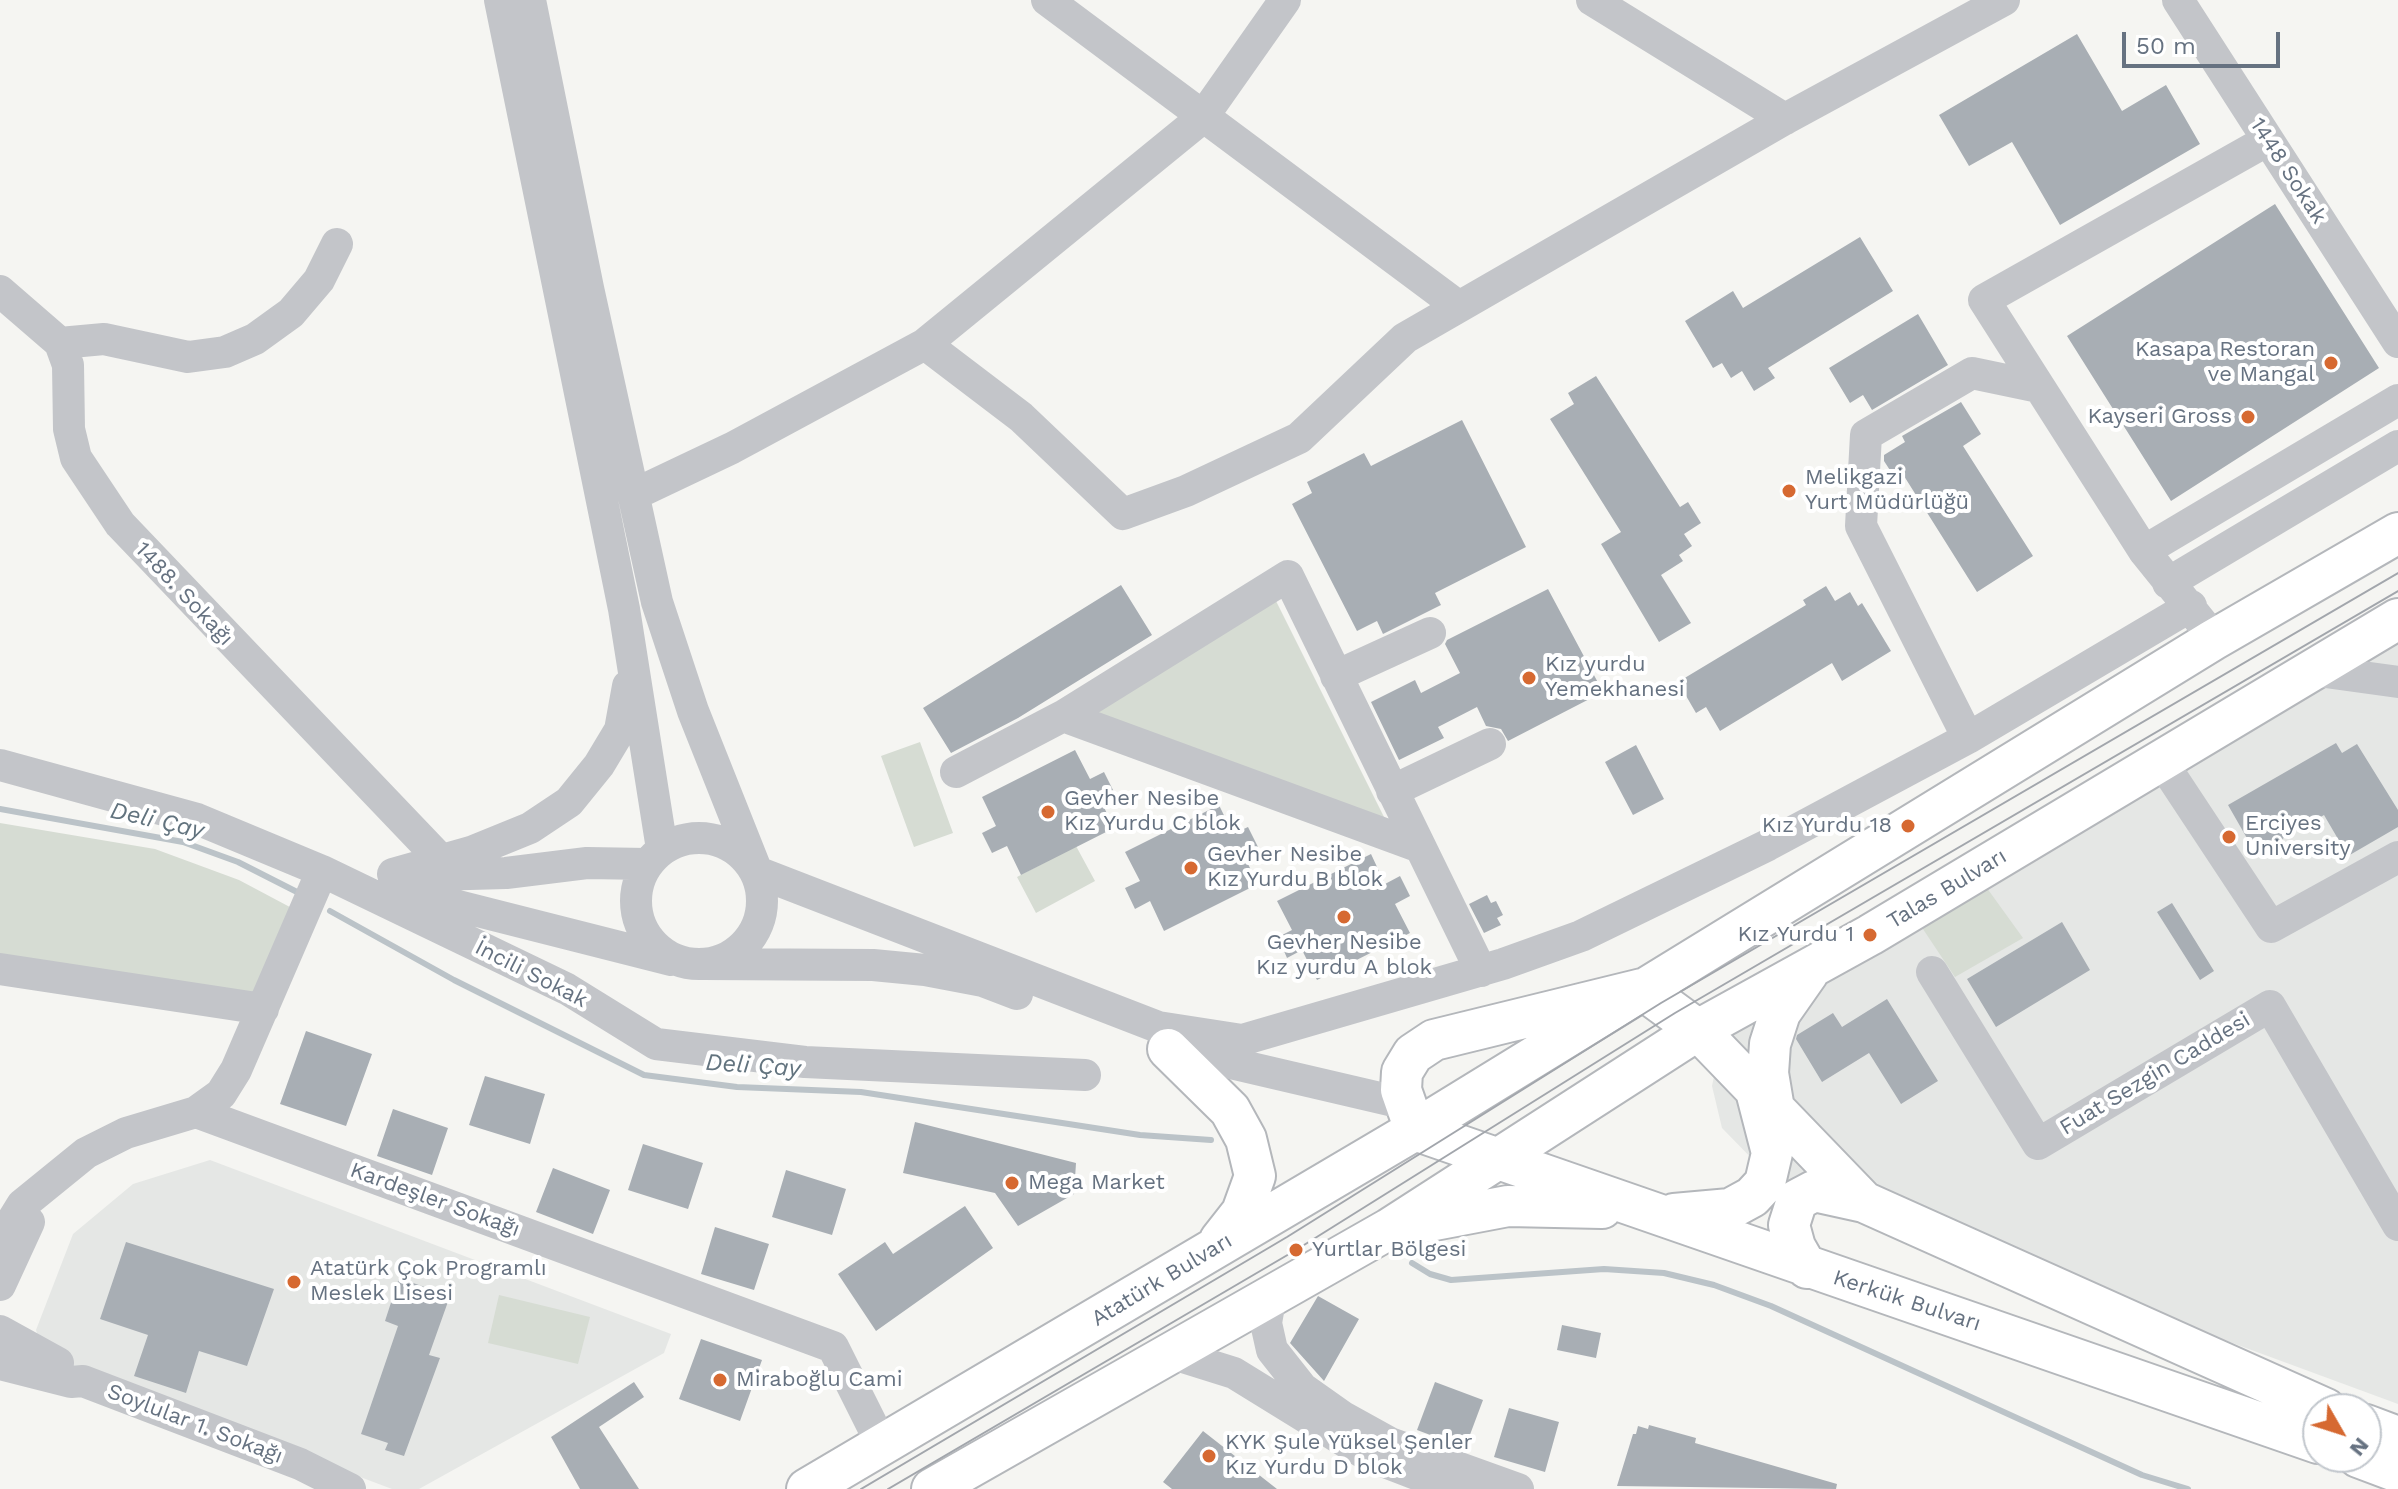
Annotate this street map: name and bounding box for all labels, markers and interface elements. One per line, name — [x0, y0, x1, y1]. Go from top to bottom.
scale bar — [2126, 16, 2284, 66]
text: 50 m — [2136, 32, 2196, 60]
street label: 1448 Sokak — [2244, 113, 2332, 229]
place label: Kasapa Restoran ve Mangal — [2135, 337, 2315, 388]
marker: Kasapa Restoran ve Mangal — [2322, 354, 2340, 372]
place label: Kayseri Gross — [2087, 404, 2232, 430]
marker: Kayseri Gross — [2239, 408, 2257, 426]
place label: Melikgazi Yurt Müdürlüğü — [1805, 465, 1969, 516]
marker: Melikgazi Yurt Müdürlüğü — [1780, 482, 1798, 500]
street label: 1488. Sokağı — [129, 537, 239, 651]
place label: Kız yurdu Yemekhanesi — [1545, 652, 1685, 704]
marker: Kız yurdu Yemekhanesi — [1520, 669, 1538, 687]
place label: Gevher Nesibe Kız Yurdu C blok — [1064, 786, 1241, 838]
water label: Deli Çay — [107, 796, 207, 846]
marker: Gevher Nesibe Kız Yurdu C blok — [1039, 803, 1057, 821]
place label: Erciyes University — [2245, 811, 2351, 862]
place label: Kız Yurdu 18 — [1762, 813, 1892, 839]
marker: Kız Yurdu 18 — [1899, 817, 1917, 835]
marker: Erciyes University — [2220, 828, 2238, 846]
place label: Gevher Nesibe Kız Yurdu B blok — [1207, 842, 1383, 894]
street label: Talas Bulvarı — [1883, 843, 2011, 935]
marker: Gevher Nesibe Kız Yurdu B blok — [1182, 859, 1200, 877]
marker: Gevher Nesibe Kız yurdu A blok — [1335, 908, 1353, 926]
place label: Kız Yurdu 1 — [1737, 922, 1854, 948]
marker: Kız Yurdu 1 — [1861, 926, 1879, 944]
place label: Gevher Nesibe Kız yurdu A blok — [1256, 930, 1432, 982]
street label: İncili Sokak — [470, 934, 592, 1014]
street label: Fuat Sezgin Caddesi — [2055, 1007, 2255, 1141]
water label: Deli Çay — [705, 1048, 801, 1084]
street label: Kardeşler Sokağı — [347, 1157, 523, 1243]
place label: Mega Market — [1028, 1170, 1165, 1196]
marker: Mega Market — [1003, 1174, 1021, 1192]
street label: Atatürk Bulvarı — [1087, 1228, 1237, 1332]
place label: Yurtlar Bölgesi — [1312, 1237, 1466, 1263]
marker: Yurtlar Bölgesi — [1287, 1241, 1305, 1259]
place label: Atatürk Çok Programlı Meslek Lisesi — [310, 1256, 547, 1308]
street label: Kerkük Bulvarı — [1830, 1265, 1984, 1337]
marker: Atatürk Çok Programlı Meslek Lisesi — [285, 1273, 303, 1291]
place label: Miraboğlu Cami — [736, 1367, 903, 1393]
marker: Miraboğlu Cami — [711, 1371, 729, 1389]
street label: Soylular 1. Sokağı — [104, 1378, 286, 1470]
north arrow — [2302, 1393, 2382, 1473]
place label: KYK Şule Yüksel Şenler Kız Yurdu D blok — [1225, 1430, 1473, 1482]
text: N — [2345, 1433, 2374, 1461]
marker: KYK Şule Yüksel Şenler Kız Yurdu D blok — [1200, 1447, 1218, 1465]

